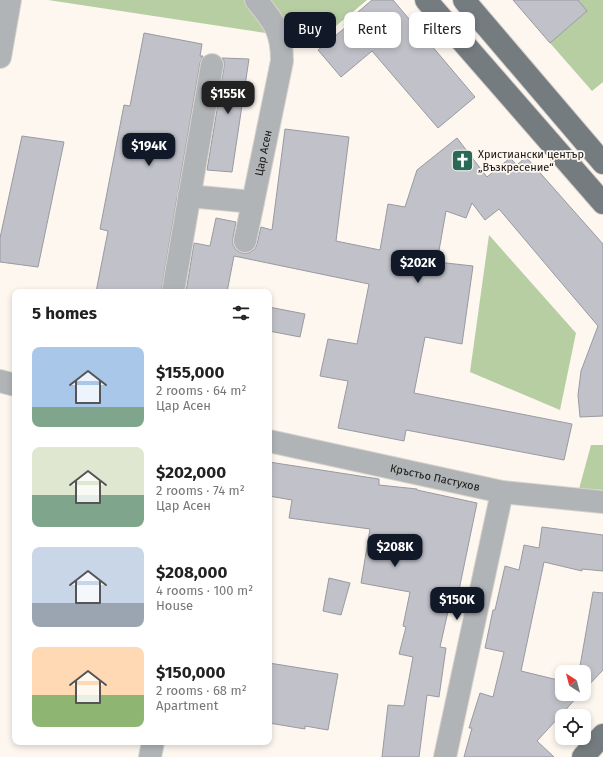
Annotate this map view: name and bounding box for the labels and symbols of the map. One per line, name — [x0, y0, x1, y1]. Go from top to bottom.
pin: $155K — [200, 81, 256, 115]
street label: Цар Асен — [252, 129, 274, 177]
pin: $194K — [121, 133, 177, 167]
church icon: Христиански център „Възкресение“ — [450, 147, 476, 173]
place label: Христиански център „Възкресение“ — [478, 148, 584, 174]
pin: $202K — [390, 250, 446, 284]
street label: Кръстьо Пастухов — [389, 461, 481, 493]
pin: $208K — [367, 534, 423, 568]
pin: $150K — [429, 587, 485, 621]
north arrow — [555, 665, 591, 701]

